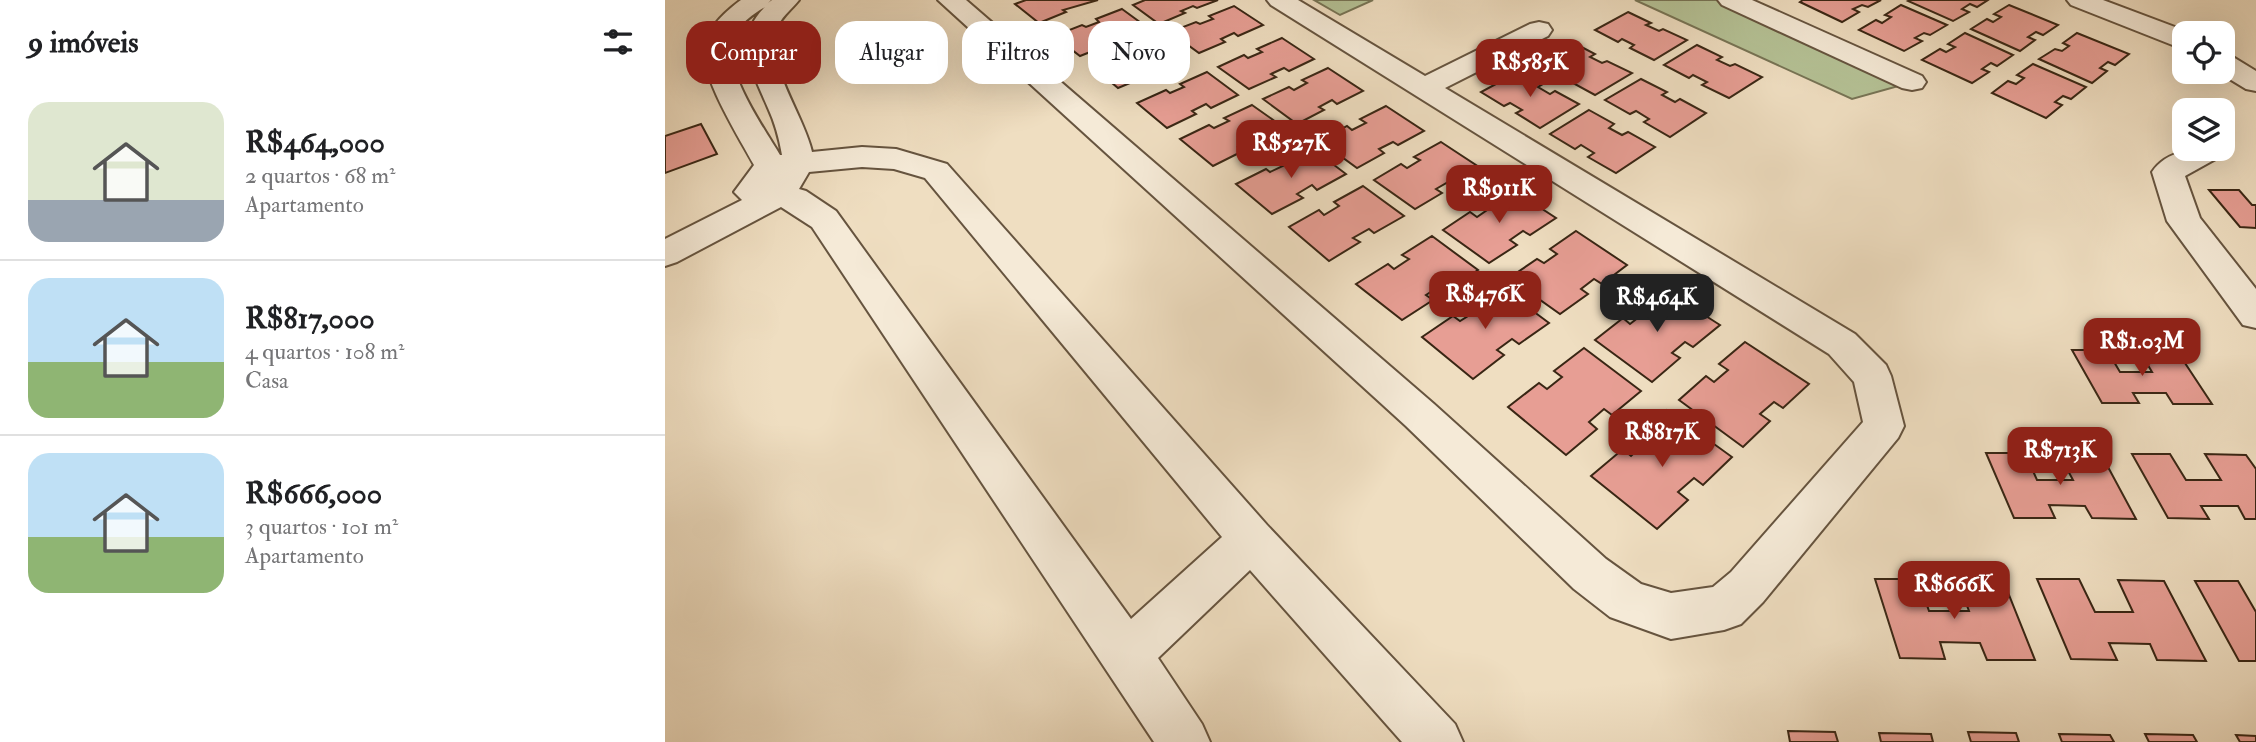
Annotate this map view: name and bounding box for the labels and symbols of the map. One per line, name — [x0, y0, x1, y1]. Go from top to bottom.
pin: R$585K — [1473, 40, 1587, 99]
pin: R$527K — [1234, 120, 1348, 180]
pin: R$911K — [1442, 166, 1556, 225]
pin: R$476K — [1428, 272, 1542, 331]
pin: R$464K — [1600, 274, 1714, 334]
pin: R$1.03M — [2077, 318, 2207, 378]
pin: R$817K — [1605, 410, 1719, 469]
pin: R$713K — [2003, 428, 2117, 487]
pin: R$666K — [1897, 562, 2011, 621]

